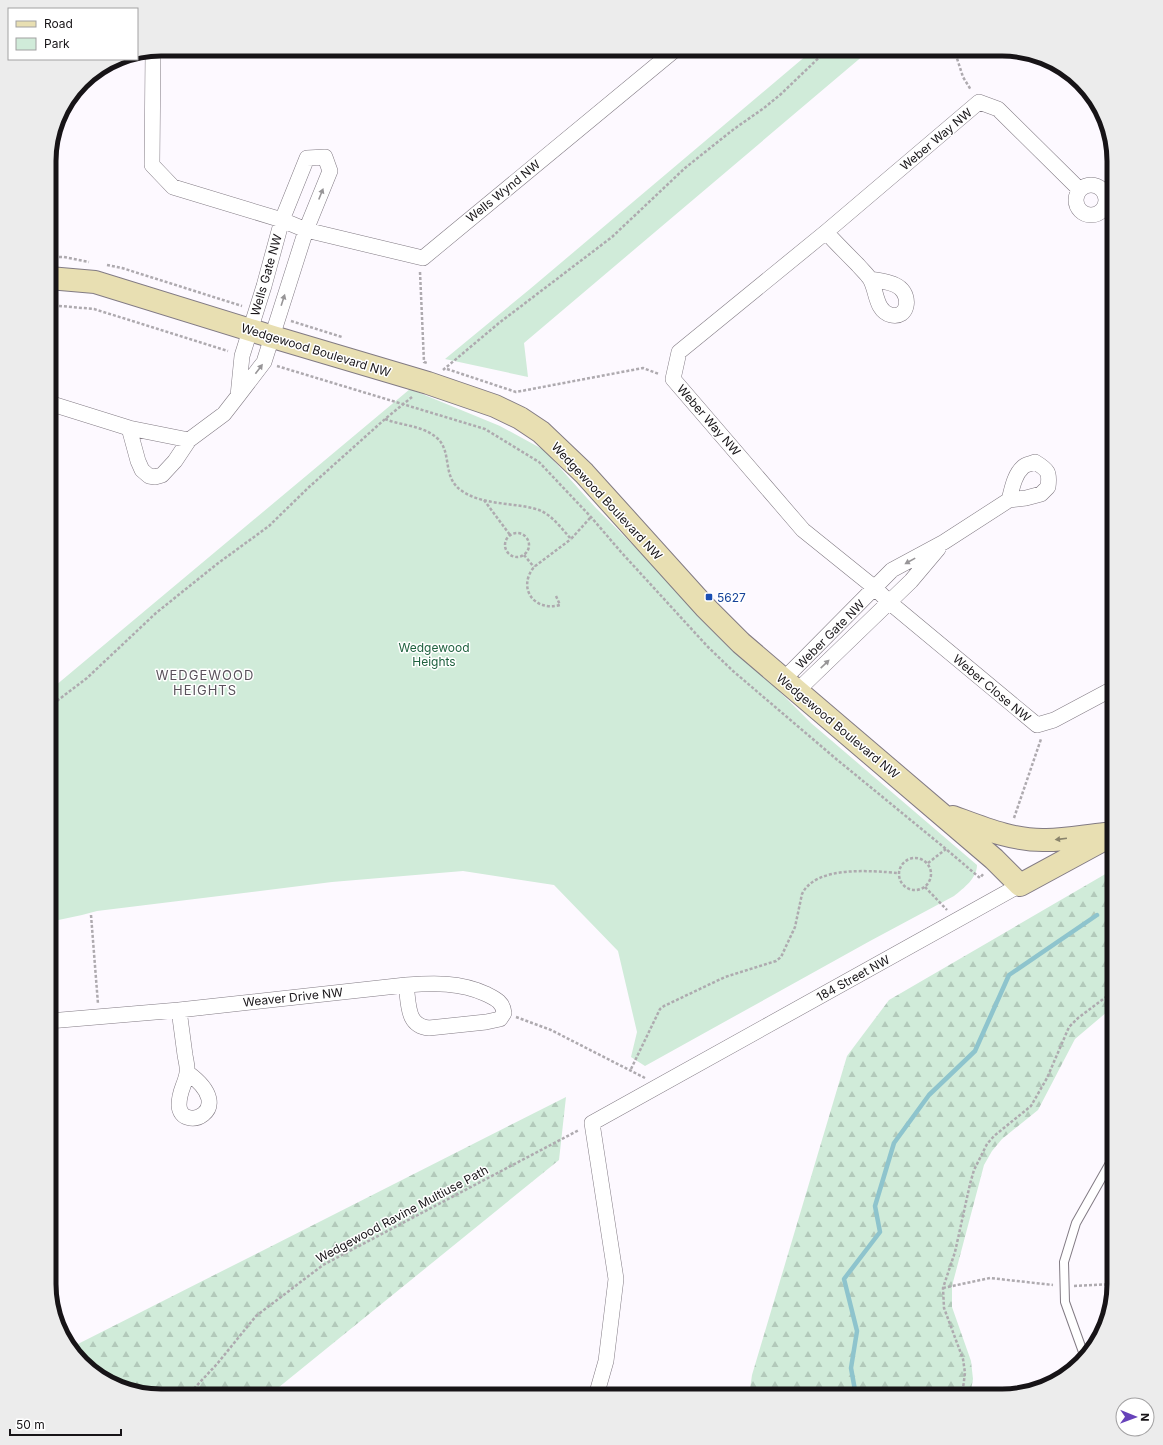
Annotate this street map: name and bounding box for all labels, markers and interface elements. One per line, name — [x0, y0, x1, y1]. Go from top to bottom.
legend — [8, 8, 138, 60]
text: Road — [44, 16, 73, 31]
text: Park — [44, 36, 70, 51]
street label: Weber Way NW — [897, 104, 975, 173]
street label: Wells Wynd NW — [463, 156, 543, 225]
one-way arrow — [318, 187, 324, 199]
street label: Wells Gate NW — [247, 232, 285, 318]
one-way arrow — [280, 293, 286, 305]
street label: Wedgewood Boulevard NW — [239, 320, 393, 380]
one-way arrow — [254, 363, 263, 374]
street label: Weber Way NW — [674, 381, 744, 459]
street label: Wedgewood Boulevard NW — [548, 439, 666, 563]
one-way arrow — [904, 557, 916, 564]
place label: 5627 — [717, 590, 746, 605]
marker: 5627 — [704, 592, 714, 602]
street label: Weber Gate NW — [792, 596, 868, 672]
park label: Wedgewood Heights — [398, 640, 470, 669]
street label: Weber Close NW — [950, 651, 1034, 725]
one-way arrow — [820, 659, 830, 669]
district label: WEDGEWOOD HEIGHTS — [156, 667, 254, 698]
street label: Wedgewood Boulevard NW — [774, 670, 903, 782]
one-way arrow — [1055, 836, 1068, 842]
street label: 184 Street NW — [814, 952, 892, 1004]
street label: Weaver Drive NW — [242, 984, 344, 1010]
street label: Wedgewood Ravine Multiuse Path — [313, 1162, 491, 1266]
north arrow — [1115, 1397, 1155, 1437]
scale bar — [10, 1411, 121, 1437]
text: N — [1138, 1413, 1152, 1421]
text: 50 m — [16, 1417, 45, 1432]

